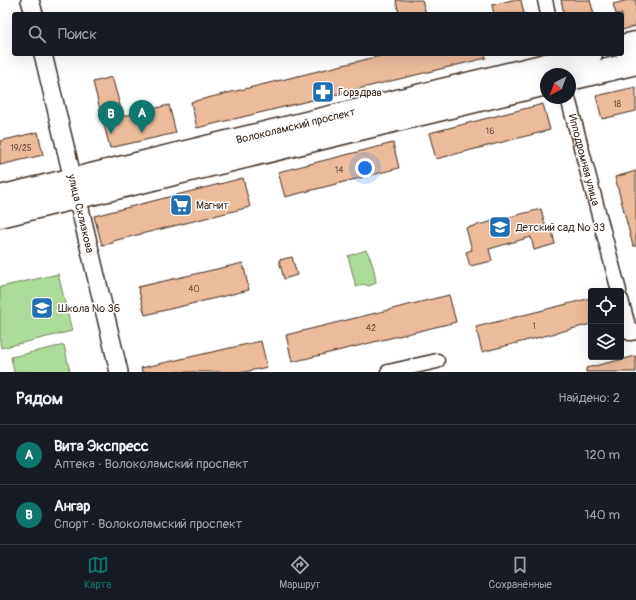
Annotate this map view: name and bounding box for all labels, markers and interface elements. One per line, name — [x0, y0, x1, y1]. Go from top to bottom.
search box — [12, 12, 624, 56]
icon: search — [26, 23, 48, 45]
text: Поиск — [58, 25, 97, 44]
north arrow — [540, 68, 576, 104]
pharmacy icon: Горздрав — [310, 79, 336, 105]
place label: Горздрав — [338, 86, 382, 99]
house number: 18 — [613, 99, 621, 110]
pin: A — [129, 100, 155, 133]
pin: B — [98, 101, 124, 134]
street label: Волоколамский проспект — [235, 105, 357, 146]
street label: Ипподромная улица — [566, 113, 603, 207]
house number: 16 — [486, 126, 494, 137]
house number: 19/25 — [10, 143, 32, 154]
your location — [355, 158, 375, 178]
house number: 14 — [335, 165, 344, 176]
street label: улица Склизкова — [65, 172, 97, 254]
supermarket icon: Магнит — [168, 192, 194, 218]
place label: Магнит — [196, 199, 229, 212]
school or university icon: Детский сад № 33 — [487, 214, 513, 240]
place label: Детский сад № 33 — [515, 221, 605, 234]
house number: 40 — [188, 284, 200, 295]
map controls — [588, 288, 624, 360]
button: locate — [588, 288, 624, 324]
school or university icon: Школа № 36 — [29, 295, 55, 321]
place label: Школа № 36 — [58, 302, 120, 315]
house number: 1 — [532, 321, 536, 332]
house number: 42 — [366, 323, 376, 334]
button: layers — [588, 324, 624, 360]
text: Рядом — [16, 388, 63, 409]
text: Найдено: 2 — [558, 390, 620, 406]
text: Вита Экспресс — [54, 437, 149, 456]
text: A — [25, 447, 33, 463]
text: 120 m — [584, 447, 620, 463]
text: Аптека · Волоколамский проспект — [54, 456, 249, 472]
text: Ангар — [54, 497, 90, 516]
text: B — [25, 507, 33, 523]
text: 140 m — [584, 507, 620, 523]
text: Спорт · Волоколамский проспект — [54, 516, 242, 532]
tab: Карта — [84, 554, 111, 591]
tab: Маршрут — [279, 554, 321, 591]
tab: Сохранённые — [489, 554, 552, 591]

